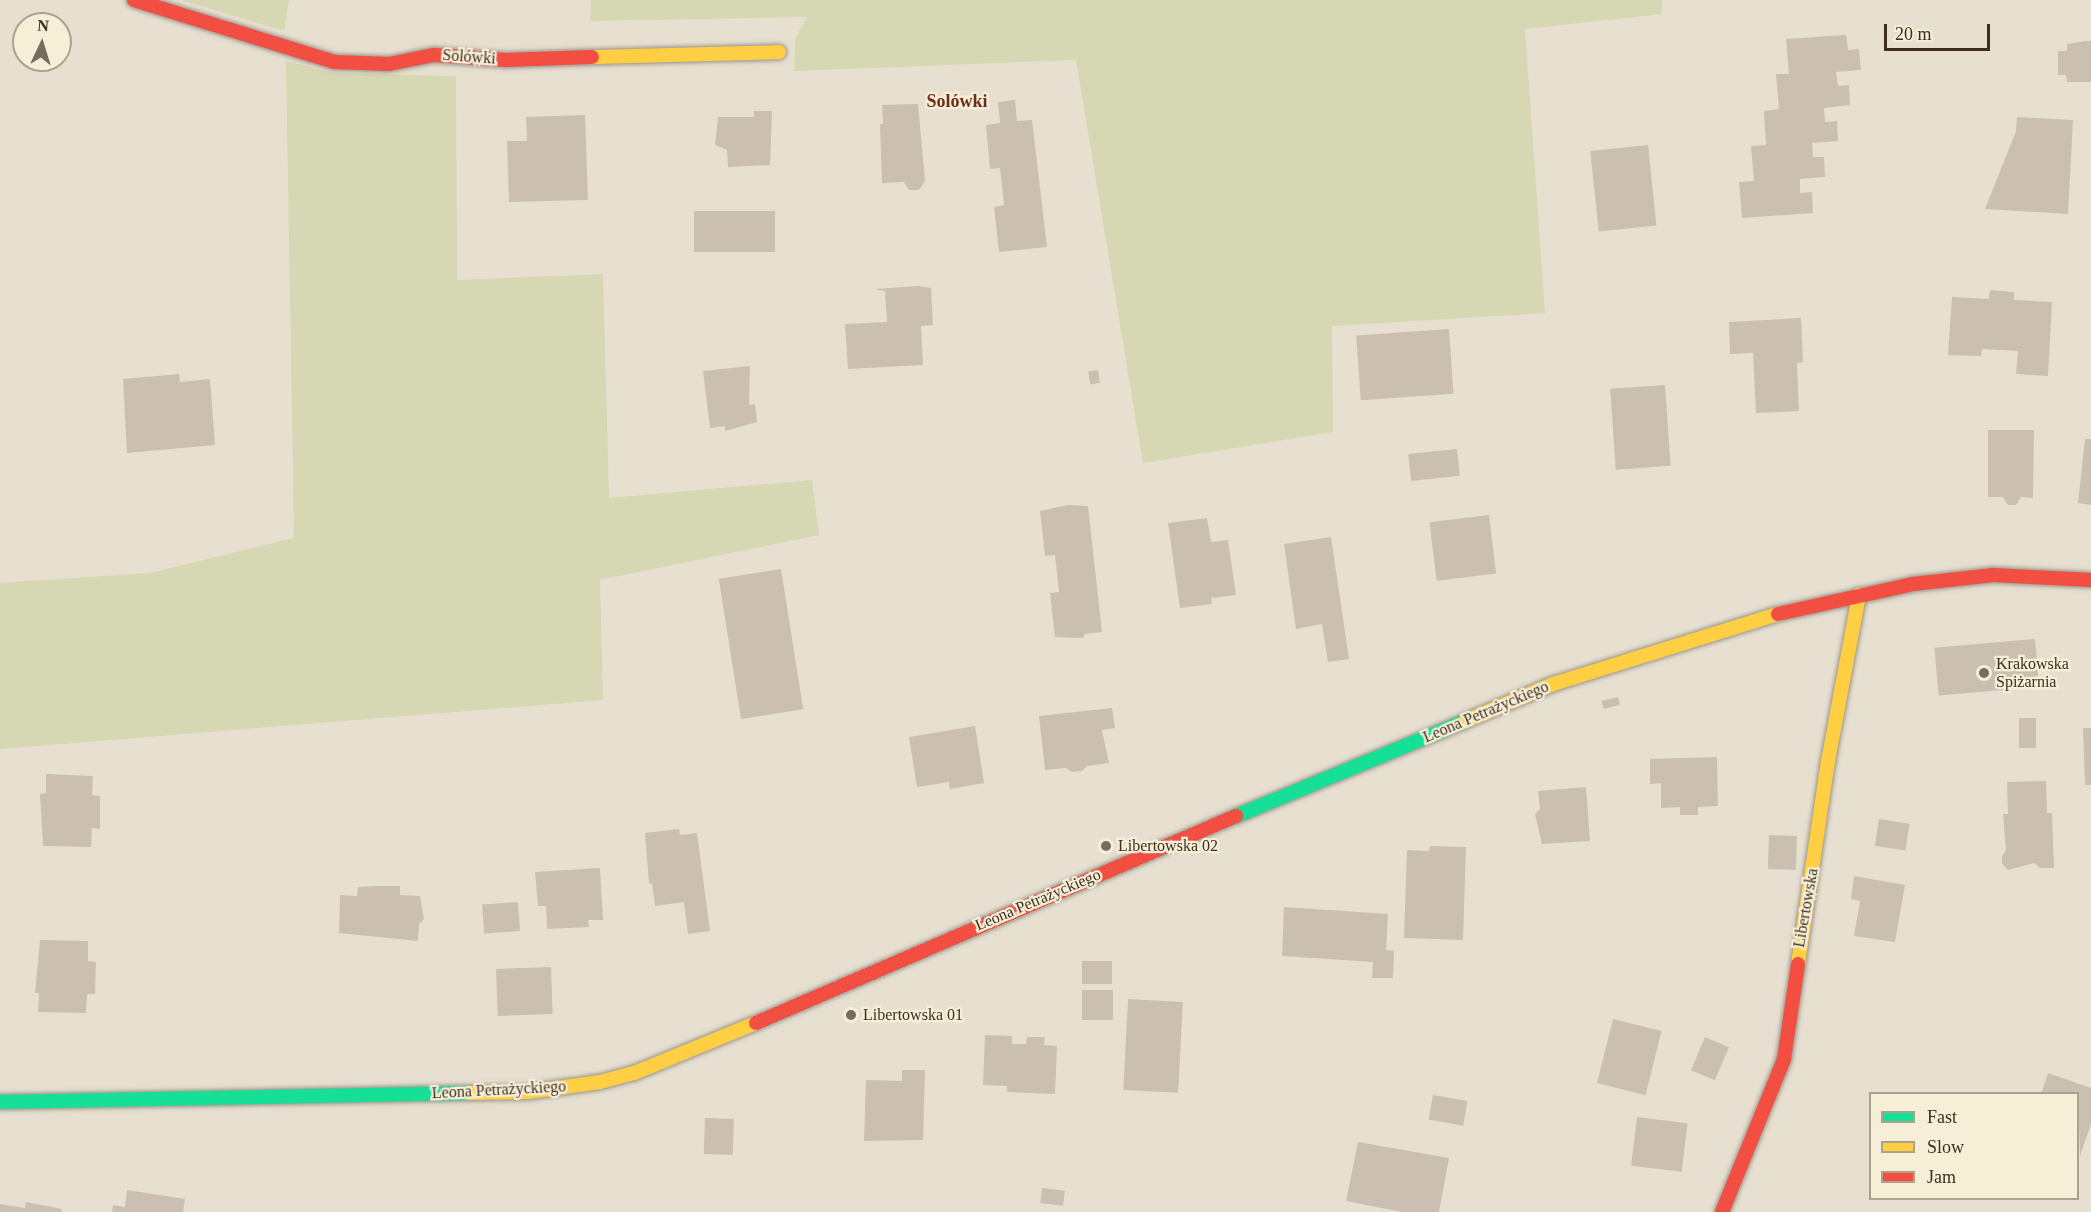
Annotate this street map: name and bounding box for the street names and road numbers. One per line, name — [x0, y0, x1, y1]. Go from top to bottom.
street label: Solówki — [442, 46, 496, 68]
street label: Leona Petrażyckiego — [1420, 677, 1552, 747]
street label: Leona Petrażyckiego — [972, 865, 1104, 935]
street label: Libertowska — [1790, 867, 1822, 949]
street label: Leona Petrażyckiego — [431, 1077, 567, 1103]

